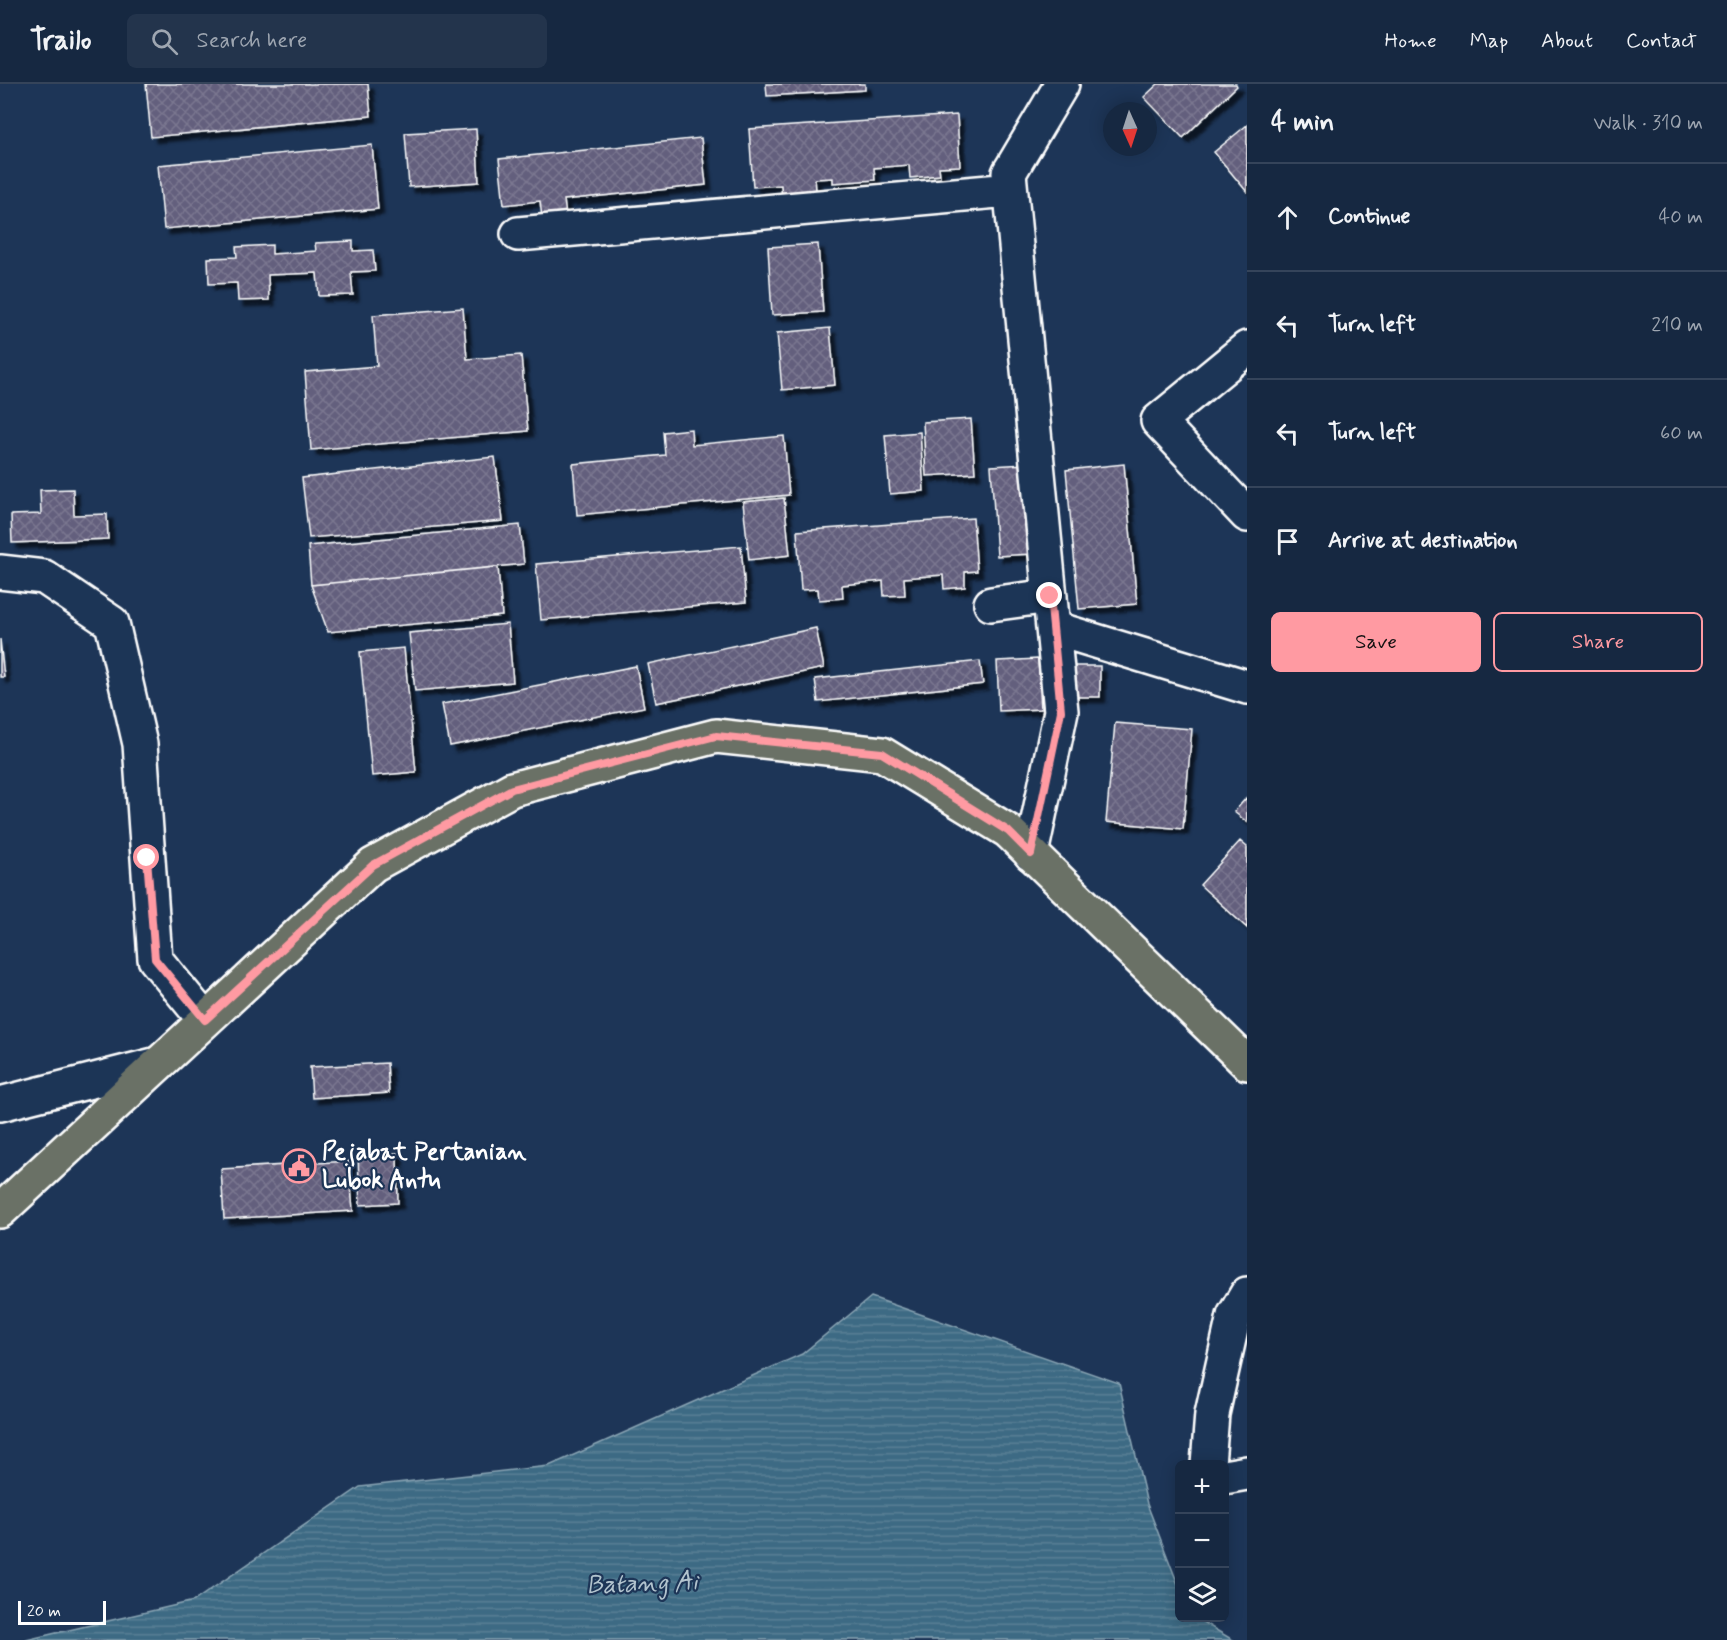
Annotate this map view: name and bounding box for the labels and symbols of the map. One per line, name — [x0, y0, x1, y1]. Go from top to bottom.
north arrow — [1103, 102, 1157, 156]
route end — [1036, 582, 1062, 608]
route start — [133, 844, 159, 870]
place label: Pejabat Pertanian Lubok Antu — [322, 1137, 526, 1196]
public building icon: Pejabat Pertanian Lubok Antu — [281, 1148, 317, 1184]
water label: Batang Ai — [585, 1565, 701, 1603]
scale bar — [18, 1598, 106, 1626]

